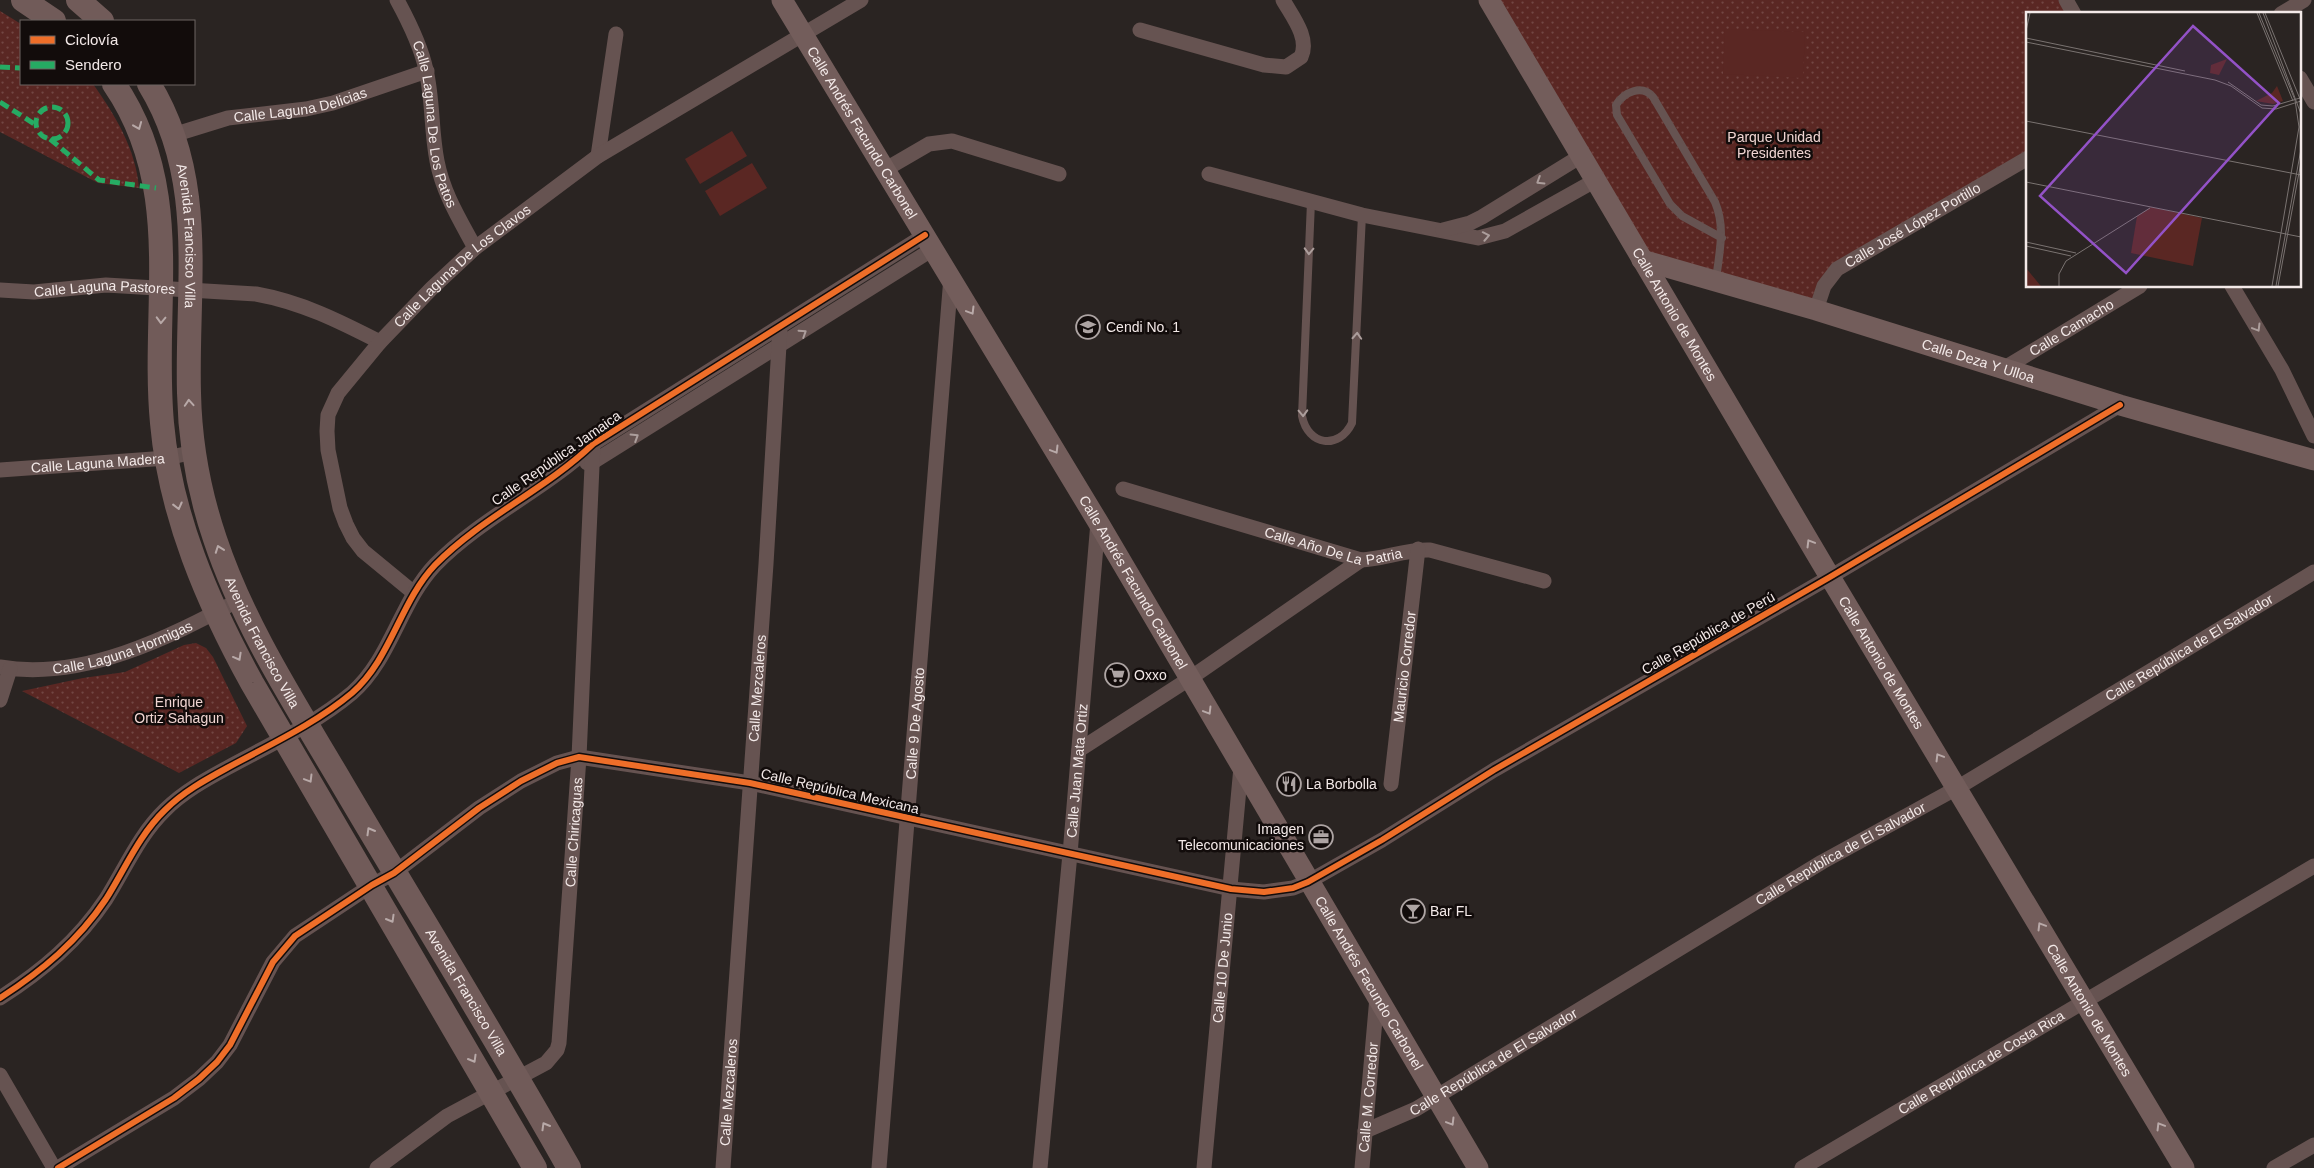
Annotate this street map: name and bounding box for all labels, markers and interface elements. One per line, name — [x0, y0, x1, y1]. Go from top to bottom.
inset map — [2026, 12, 2302, 288]
legend — [20, 20, 195, 85]
text: Ciclovía — [65, 31, 119, 48]
street label: Calle Laguna De Los Patos — [410, 38, 460, 210]
street label: Calle Andrés Facundo Carbonel — [804, 43, 921, 222]
text: Sendero — [65, 56, 122, 73]
street label: Calle Laguna Delicias — [233, 84, 369, 125]
one-way arrow — [132, 121, 143, 130]
park label: Parque Unidad Presidentes — [1727, 129, 1821, 161]
street label: Avenida Francisco Villa — [173, 162, 199, 309]
one-way arrow — [1536, 175, 1545, 185]
street label: Calle José López Portillo — [1842, 179, 1983, 271]
street label: Calle Laguna De Los Clavos — [390, 201, 534, 331]
one-way arrow — [1482, 232, 1490, 242]
street label: Calle Antonio de Montes — [1629, 245, 1720, 384]
one-way arrow — [1304, 247, 1315, 255]
street label: Calle Laguna Pastores — [33, 277, 176, 300]
street label: Calle Camacho — [2026, 296, 2117, 359]
one-way arrow — [965, 305, 975, 314]
school or university icon: Cendi No. 1 — [1075, 314, 1101, 340]
one-way arrow — [156, 317, 167, 325]
place label: Cendi No. 1 — [1106, 319, 1180, 335]
one-way arrow — [2250, 323, 2260, 332]
one-way arrow — [797, 329, 806, 339]
one-way arrow — [1351, 331, 1362, 339]
street label: Calle Deza Y Ulloa — [1920, 336, 2037, 386]
one-way arrow — [184, 399, 195, 407]
street label: Calle República Jamaica — [488, 407, 624, 509]
one-way arrow — [1298, 410, 1308, 418]
one-way arrow — [629, 433, 638, 443]
one-way arrow — [1048, 445, 1058, 454]
street label: Calle Laguna Madera — [30, 450, 165, 476]
street label: Calle Andrés Facundo Carbonel — [1076, 493, 1191, 672]
one-way arrow — [172, 501, 183, 510]
street label: Calle Año De La Patria — [1263, 524, 1404, 568]
one-way arrow — [1807, 539, 1817, 548]
one-way arrow — [215, 545, 225, 554]
street label: Avenida Francisco Villa — [222, 575, 303, 711]
street label: Calle República de Perú — [1639, 588, 1777, 678]
street label: Calle República de El Salvador — [2102, 591, 2276, 704]
street label: Calle Antonio de Montes — [1835, 593, 1927, 732]
street label: Mauricio Corredor — [1390, 610, 1419, 723]
street label: Calle Laguna Hormigas — [52, 617, 195, 677]
street label: Calle Mezcaleros — [745, 634, 769, 742]
one-way arrow — [232, 651, 242, 660]
supermarket icon: Oxxo — [1104, 662, 1130, 688]
street label: Calle 9 De Agosto — [902, 667, 927, 780]
place label: Oxxo — [1134, 667, 1167, 683]
park label: Enrique Ortiz Sahagun — [134, 694, 224, 726]
street label: Calle Juan Mata Ortiz — [1063, 703, 1091, 839]
one-way arrow — [1201, 706, 1211, 715]
one-way arrow — [1935, 754, 1945, 763]
street label: Calle República Mexicana — [759, 765, 921, 817]
restaurant icon: La Borbolla — [1276, 771, 1302, 797]
one-way arrow — [302, 773, 312, 782]
place label: La Borbolla — [1306, 776, 1377, 792]
street label: Calle Chiricaguas — [562, 777, 586, 888]
street label: Calle República de El Salvador — [1753, 799, 1929, 909]
place label: Imagen Telecomunicaciones — [1178, 821, 1304, 853]
office icon: Imagen Telecomunicaciones — [1308, 824, 1334, 850]
one-way arrow — [366, 827, 376, 836]
street label: Calle Andrés Facundo Carbonel — [1312, 893, 1426, 1073]
bar icon: Bar FL — [1400, 898, 1426, 924]
place label: Bar FL — [1430, 903, 1472, 919]
street label: Calle 10 De Junio — [1209, 912, 1236, 1024]
one-way arrow — [385, 913, 395, 922]
one-way arrow — [2037, 923, 2047, 932]
street label: Avenida Francisco Villa — [422, 926, 511, 1059]
street label: Calle Antonio de Montes — [2043, 941, 2135, 1079]
street label: Calle República de El Salvador — [1407, 1005, 1580, 1119]
street label: Calle República de Costa Rica — [1895, 1007, 2067, 1118]
street label: Calle Mezcaleros — [717, 1038, 740, 1146]
street label: Calle M. Corredor — [1355, 1041, 1381, 1153]
one-way arrow — [467, 1054, 477, 1063]
one-way arrow — [1445, 1116, 1455, 1125]
one-way arrow — [542, 1122, 552, 1131]
one-way arrow — [2156, 1123, 2166, 1132]

